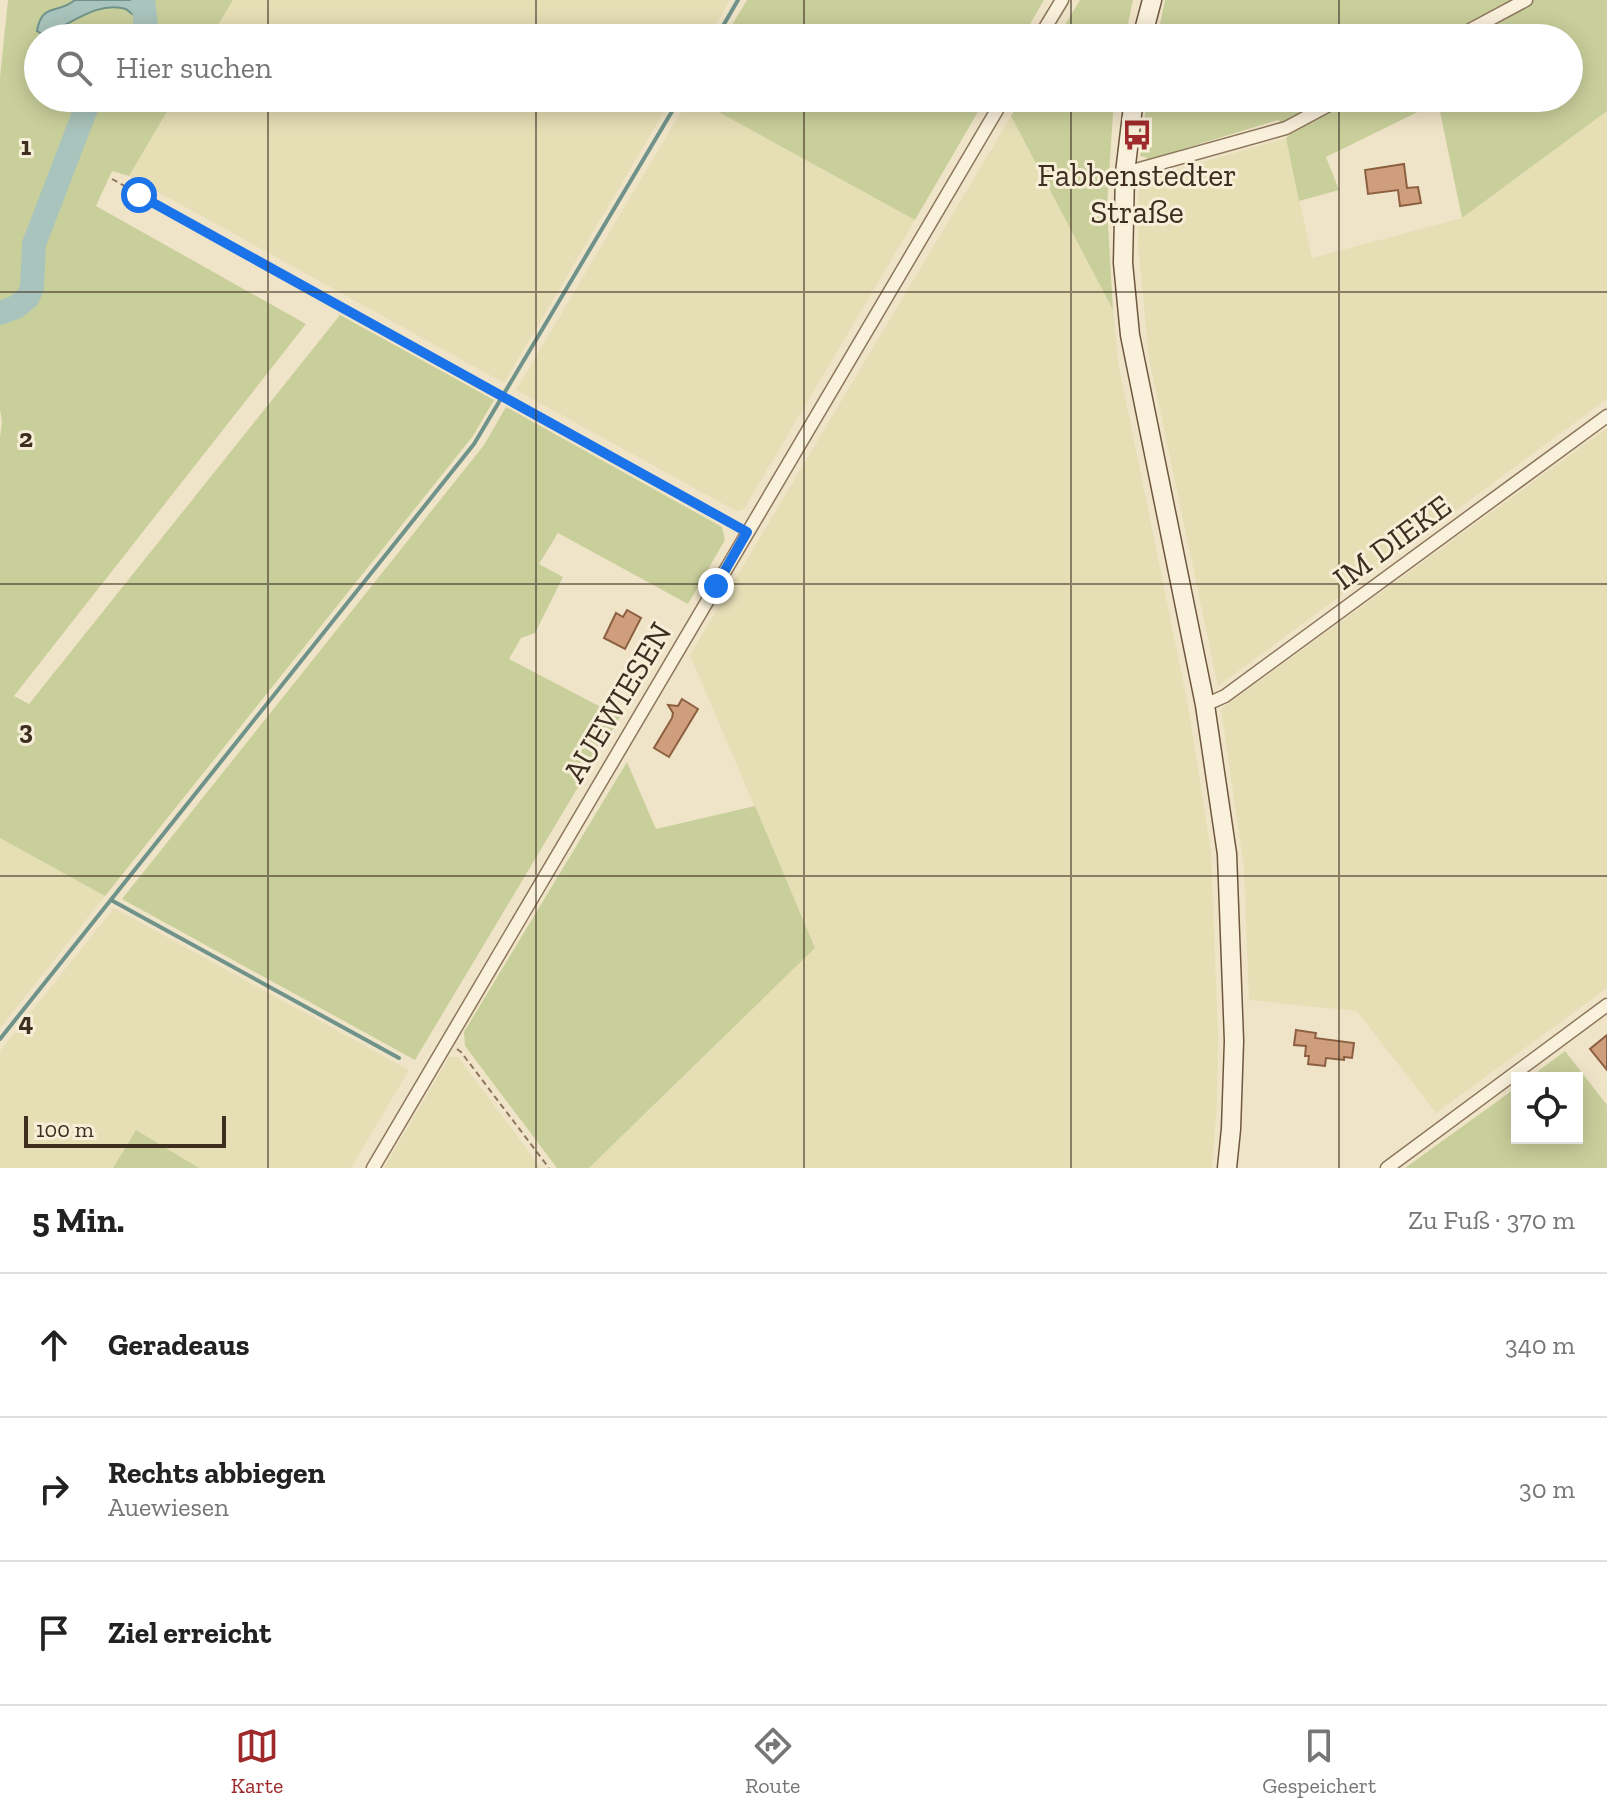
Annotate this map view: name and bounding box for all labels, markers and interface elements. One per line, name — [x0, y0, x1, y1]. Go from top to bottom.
search box — [24, 24, 1583, 112]
icon: search — [52, 46, 96, 90]
text: Hier suchen — [116, 50, 272, 86]
bus stop icon: Fabbenstedter Straße — [1120, 118, 1154, 152]
text: 1 — [21, 130, 32, 162]
place label: Fabbenstedter Straße — [1037, 156, 1237, 231]
route start — [121, 177, 157, 213]
text: 2 — [19, 422, 33, 454]
street label: IM DIEKE — [1326, 487, 1458, 597]
route end — [698, 568, 734, 604]
street label: AUEWIESEN — [554, 615, 680, 789]
text: 3 — [19, 714, 33, 746]
text: 4 — [19, 1006, 34, 1038]
map controls — [1511, 1072, 1583, 1144]
button: locate — [1511, 1072, 1583, 1144]
scale bar — [24, 1112, 226, 1148]
text: 100 m — [36, 1116, 94, 1143]
text: 5 Min. — [32, 1200, 125, 1241]
text: Zu Fuß · 370 m — [1408, 1204, 1575, 1236]
icon: ahead — [32, 1323, 76, 1367]
text: Geradeaus — [108, 1327, 249, 1363]
text: 340 m — [1505, 1329, 1575, 1361]
text: Rechts abbiegen — [108, 1455, 325, 1491]
icon: right — [32, 1467, 76, 1511]
text: 30 m — [1519, 1473, 1575, 1505]
text: Auewiesen — [108, 1491, 229, 1523]
icon: arrive — [32, 1611, 76, 1655]
text: Ziel erreicht — [108, 1615, 271, 1651]
tab: Karte — [231, 1724, 283, 1799]
tab: Route — [745, 1724, 800, 1799]
tab: Gespeichert — [1262, 1724, 1376, 1799]

